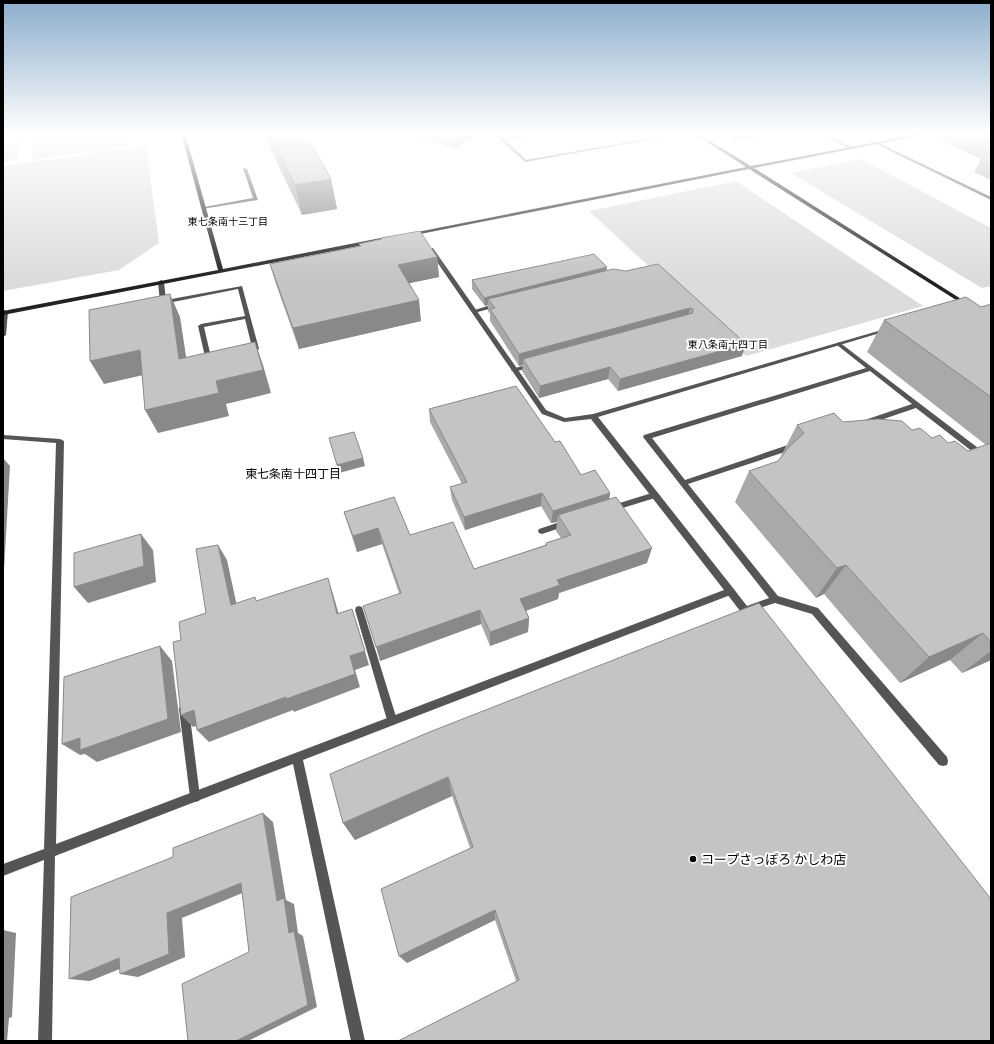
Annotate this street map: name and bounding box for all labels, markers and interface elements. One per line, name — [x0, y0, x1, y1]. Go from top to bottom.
district label: 東七条南十三丁目 — [188, 216, 268, 229]
district label: 東八条南十四丁目 — [688, 339, 768, 352]
district label: 東七条南十四丁目 — [245, 467, 341, 483]
place label: コープさっぽろ かしわ店 — [701, 853, 846, 869]
marker: コープさっぽろ かしわ店 — [688, 854, 698, 864]

